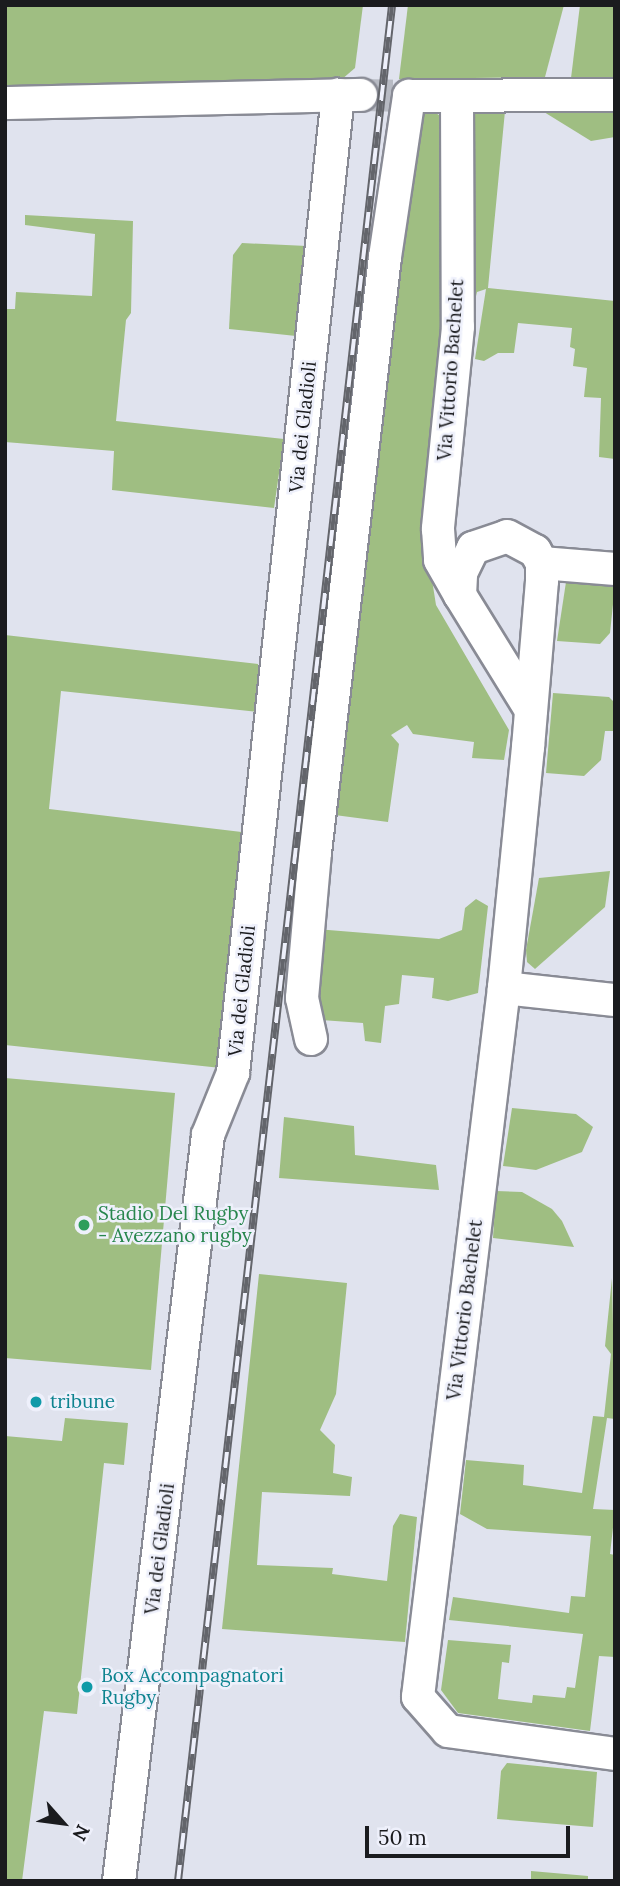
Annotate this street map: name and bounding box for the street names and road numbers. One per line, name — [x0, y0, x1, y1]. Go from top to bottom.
street label: Via Vittorio Bachelet — [433, 279, 469, 461]
street label: Via dei Gladioli — [285, 360, 321, 494]
street label: Via dei Gladioli — [224, 924, 260, 1058]
street label: Via Vittorio Bachelet — [443, 1218, 487, 1402]
street label: Via dei Gladioli — [141, 1482, 179, 1616]

